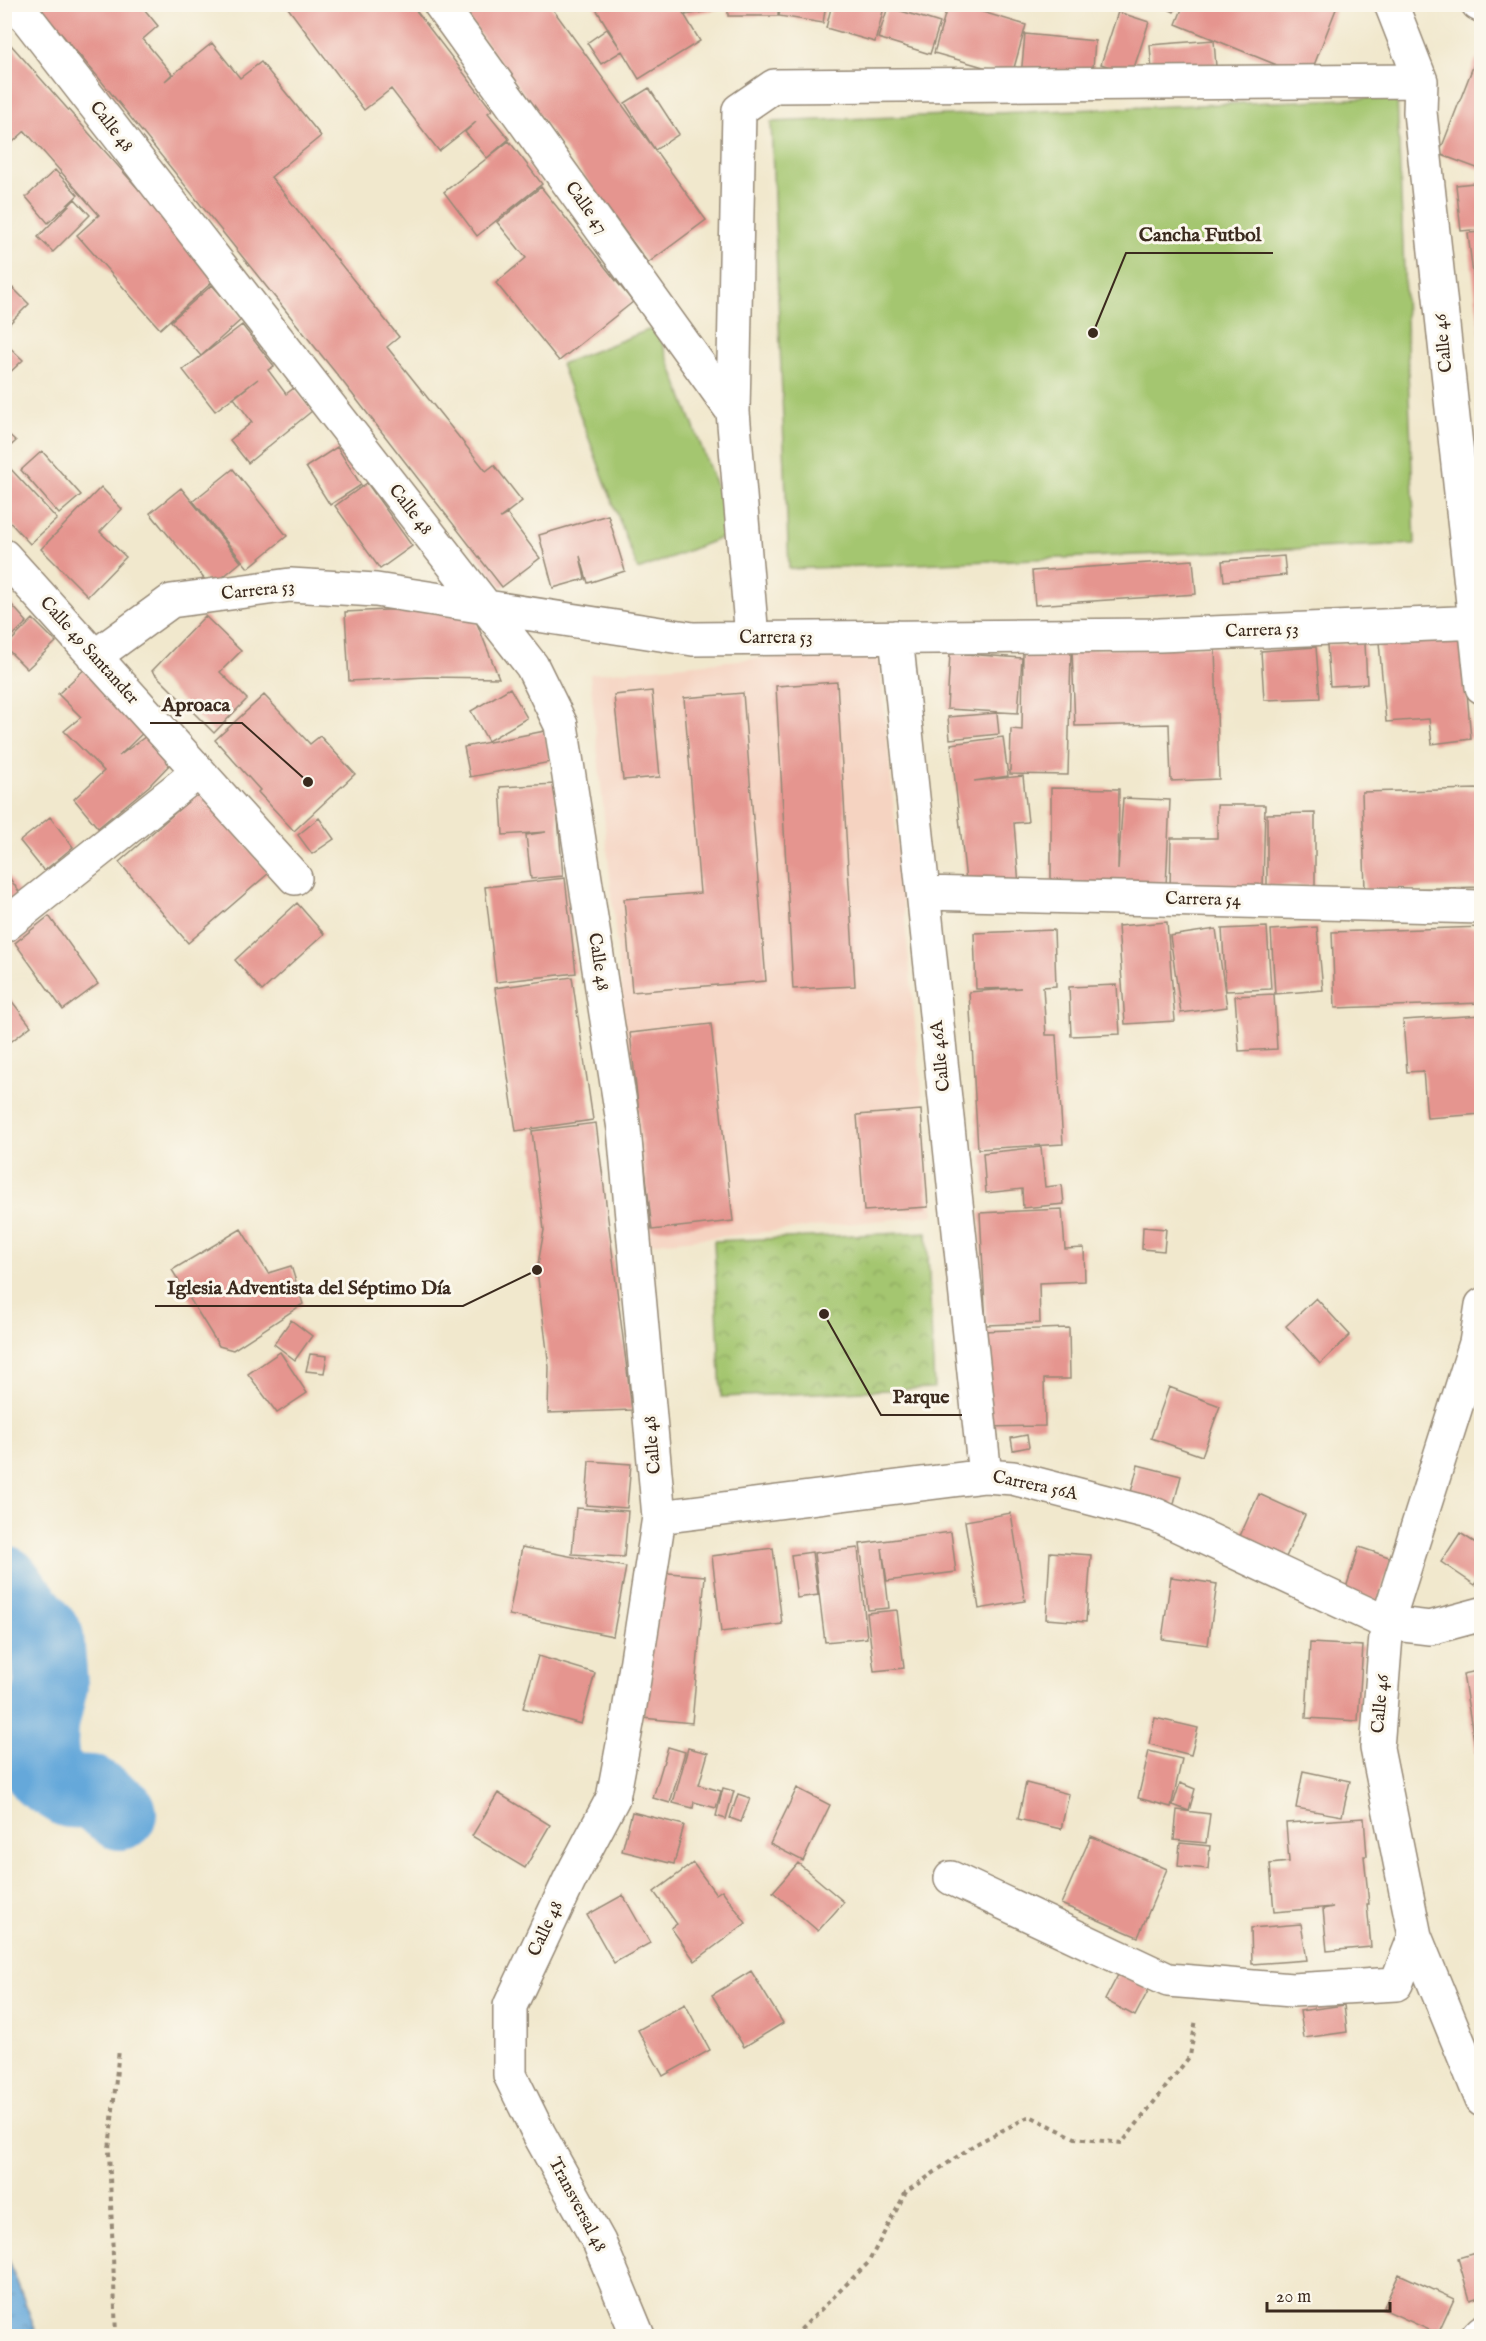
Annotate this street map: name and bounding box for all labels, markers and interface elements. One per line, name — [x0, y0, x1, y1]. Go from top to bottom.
street label: Calle 48 — [84, 97, 138, 157]
street label: Calle 47 — [559, 177, 613, 239]
callout: Cancha Futbol — [1126, 215, 1273, 253]
text: Cancha Futbol — [1139, 223, 1262, 248]
street label: Calle 46 — [1429, 312, 1459, 374]
street label: Calle 48 — [383, 480, 437, 540]
street label: Carrera 53 — [220, 576, 296, 606]
street label: Calle 49 Santander — [34, 592, 144, 710]
street label: Carrera 53 — [1225, 618, 1299, 644]
street label: Carrera 53 — [739, 627, 813, 650]
callout: Aproaca — [150, 685, 242, 723]
text: Aproaca — [161, 693, 230, 718]
street label: Carrera 54 — [1165, 888, 1241, 912]
street label: Calle 48 — [582, 931, 614, 993]
street label: Calle 46A — [926, 1019, 956, 1093]
callout: Iglesia Adventista del Séptimo Día — [155, 1268, 463, 1306]
text: Iglesia Adventista del Séptimo Día — [167, 1276, 451, 1301]
callout: Parque — [881, 1377, 962, 1415]
text: Parque — [893, 1385, 950, 1410]
street label: Calle 48 — [639, 1415, 667, 1475]
street label: Carrera 56A — [990, 1466, 1081, 1506]
street label: Calle 46 — [1367, 1673, 1395, 1734]
street label: Calle 48 — [523, 1898, 569, 1960]
street label: Transversal 48 — [543, 2154, 611, 2256]
scale bar — [1267, 2275, 1390, 2313]
text: 20 m — [1276, 2286, 1311, 2309]

